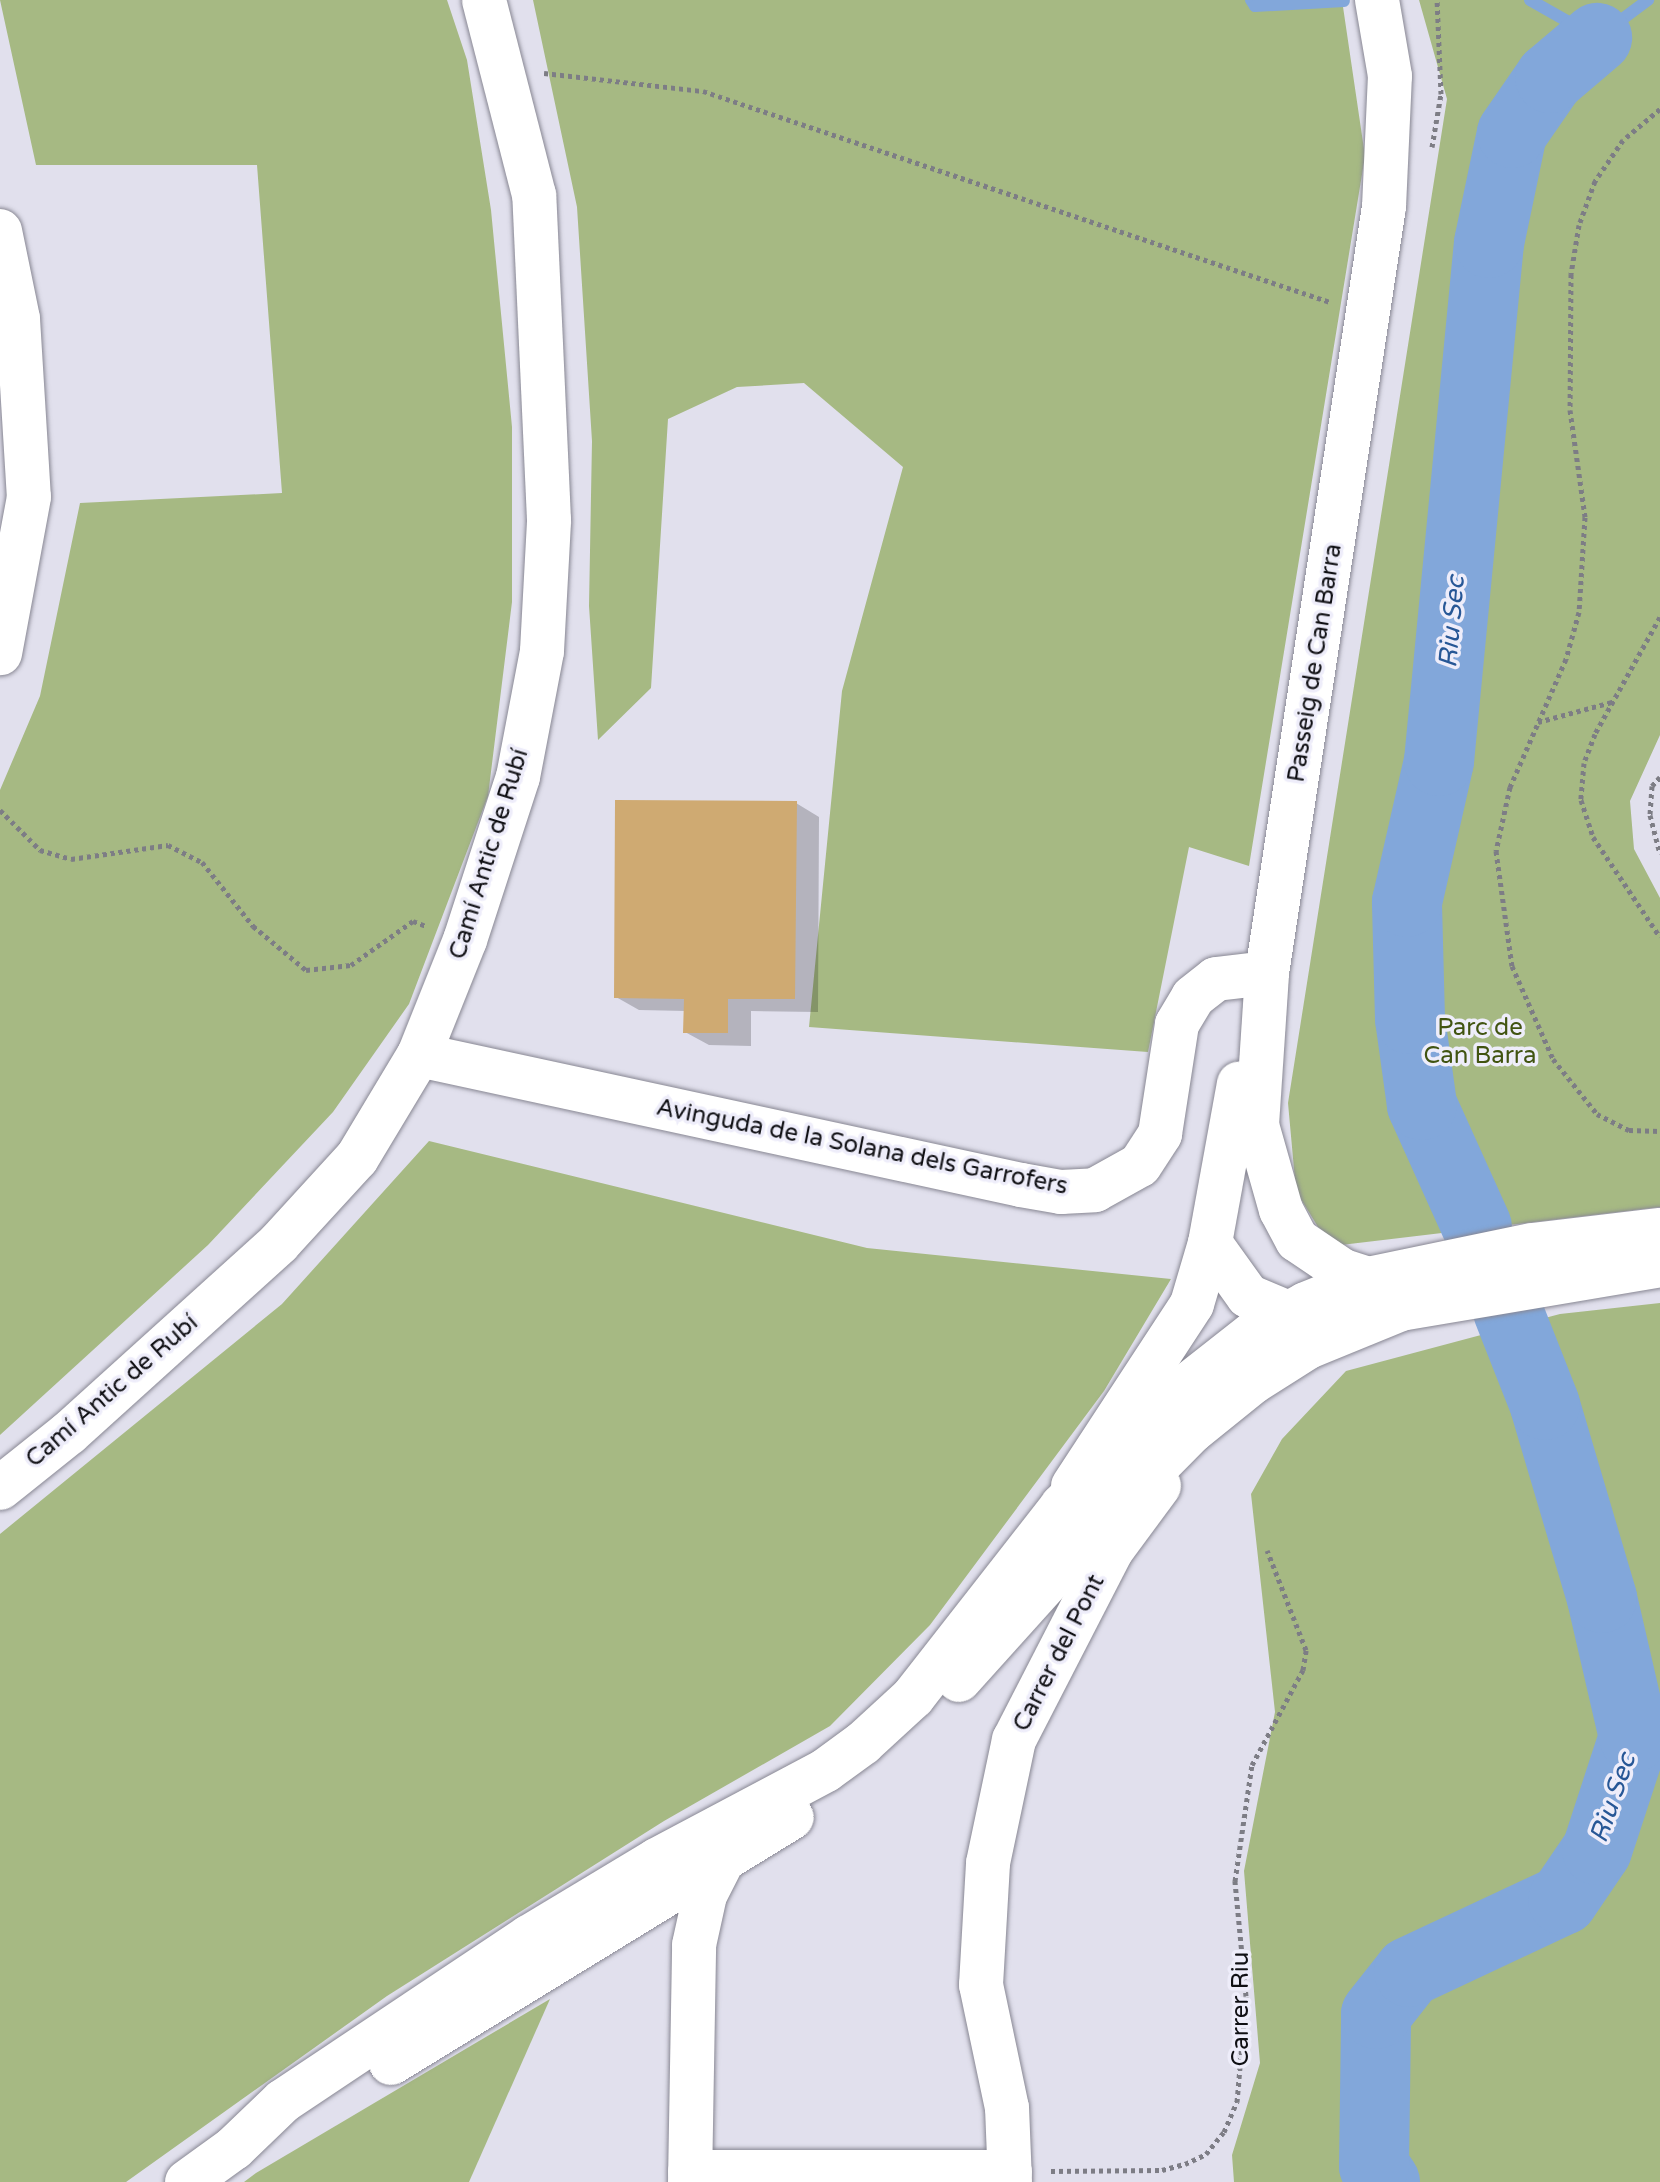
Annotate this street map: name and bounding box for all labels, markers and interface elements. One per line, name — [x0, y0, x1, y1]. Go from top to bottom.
street label: Passeig de Can Barra — [1282, 542, 1348, 784]
water label: Riu Sec — [1432, 575, 1472, 669]
street label: Camí Antic de Rubí — [443, 745, 535, 963]
park label: Parc de Can Barra — [1423, 1014, 1537, 1070]
street label: Avinguda de la Solana dels Garrofers — [654, 1093, 1070, 1201]
street label: Camí Antic de Rubí — [20, 1308, 204, 1474]
street label: Carrer del Pont — [1007, 1570, 1111, 1736]
water label: Riu Sec — [1583, 1749, 1643, 1847]
street label: Carrer Riu — [1227, 1952, 1255, 2066]

